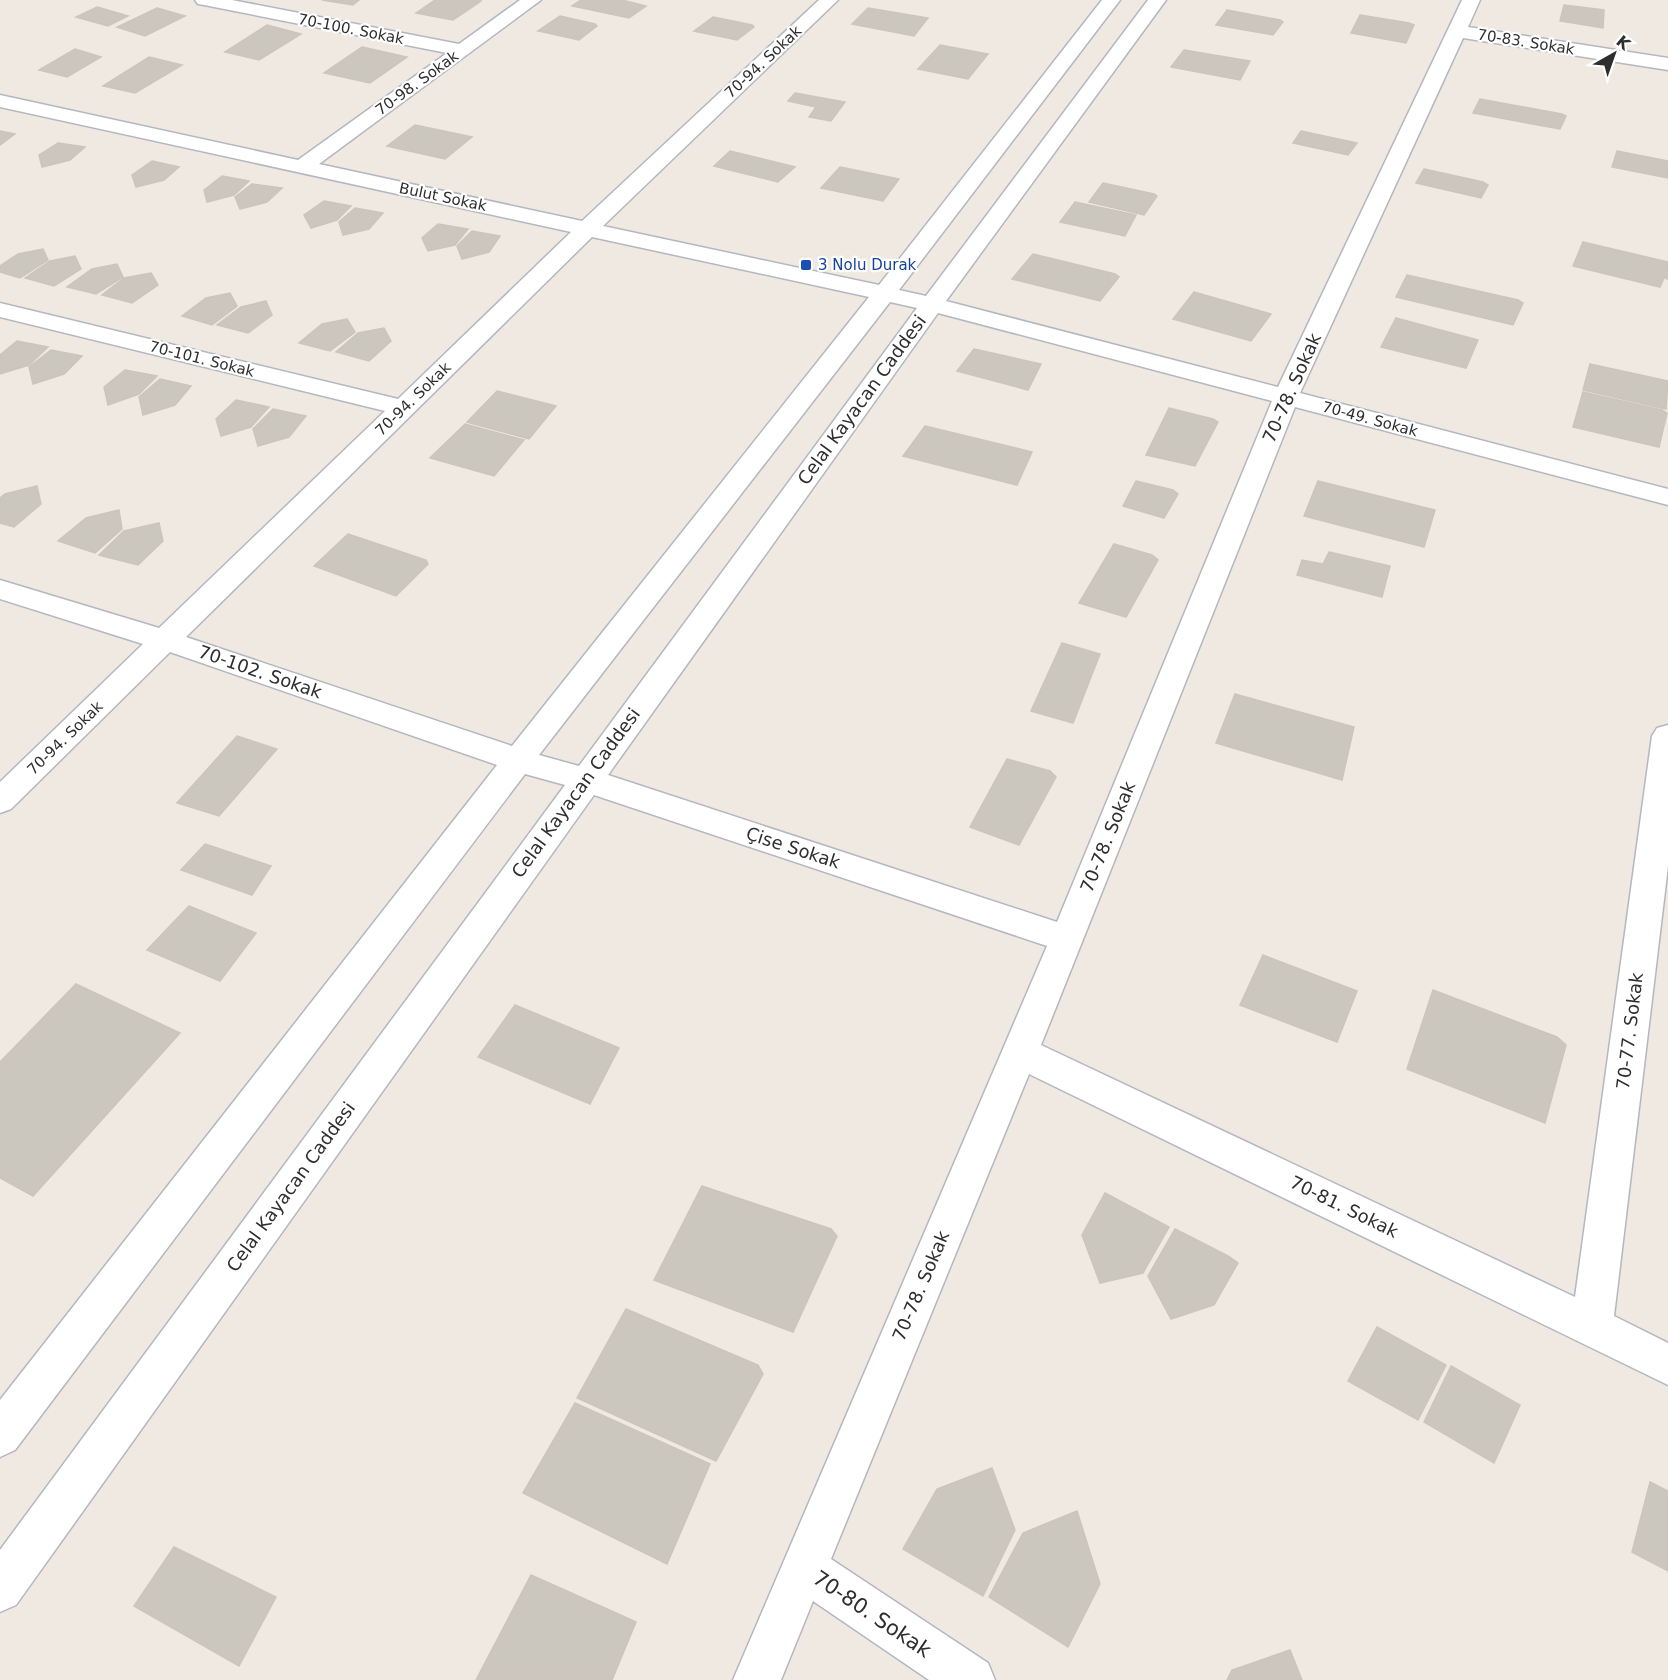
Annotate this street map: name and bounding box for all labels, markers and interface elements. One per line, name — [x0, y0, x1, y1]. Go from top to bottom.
street label: 70-100. Sokak — [296, 10, 406, 48]
street label: 70-94. Sokak — [721, 22, 805, 102]
north arrow — [1584, 24, 1644, 84]
street label: 70-83. Sokak — [1476, 25, 1576, 59]
text: K — [1612, 32, 1635, 55]
street label: 70-98. Sokak — [372, 47, 462, 119]
street label: Bulut Sokak — [398, 179, 489, 215]
place label: 3 Nolu Durak — [818, 256, 917, 274]
marker: 3 Nolu Durak — [799, 258, 813, 272]
street label: Celal Kayacan Caddesi — [793, 311, 930, 489]
street label: 70-78. Sokak — [1258, 329, 1325, 446]
street label: 70-101. Sokak — [148, 337, 257, 381]
street label: 70-94. Sokak — [371, 358, 455, 440]
street label: 70-49. Sokak — [1320, 398, 1420, 440]
street label: 70-102. Sokak — [196, 641, 325, 703]
street label: 70-94. Sokak — [23, 697, 107, 779]
street label: Celal Kayacan Caddesi — [507, 704, 644, 882]
street label: 70-78. Sokak — [1076, 778, 1140, 895]
street label: Çise Sokak — [743, 822, 843, 873]
street label: 70-77. Sokak — [1612, 971, 1647, 1091]
street label: Celal Kayacan Caddesi — [222, 1098, 359, 1276]
street label: 70-81. Sokak — [1287, 1171, 1402, 1242]
street label: 70-78. Sokak — [888, 1227, 953, 1344]
street label: 70-80. Sokak — [808, 1566, 936, 1663]

